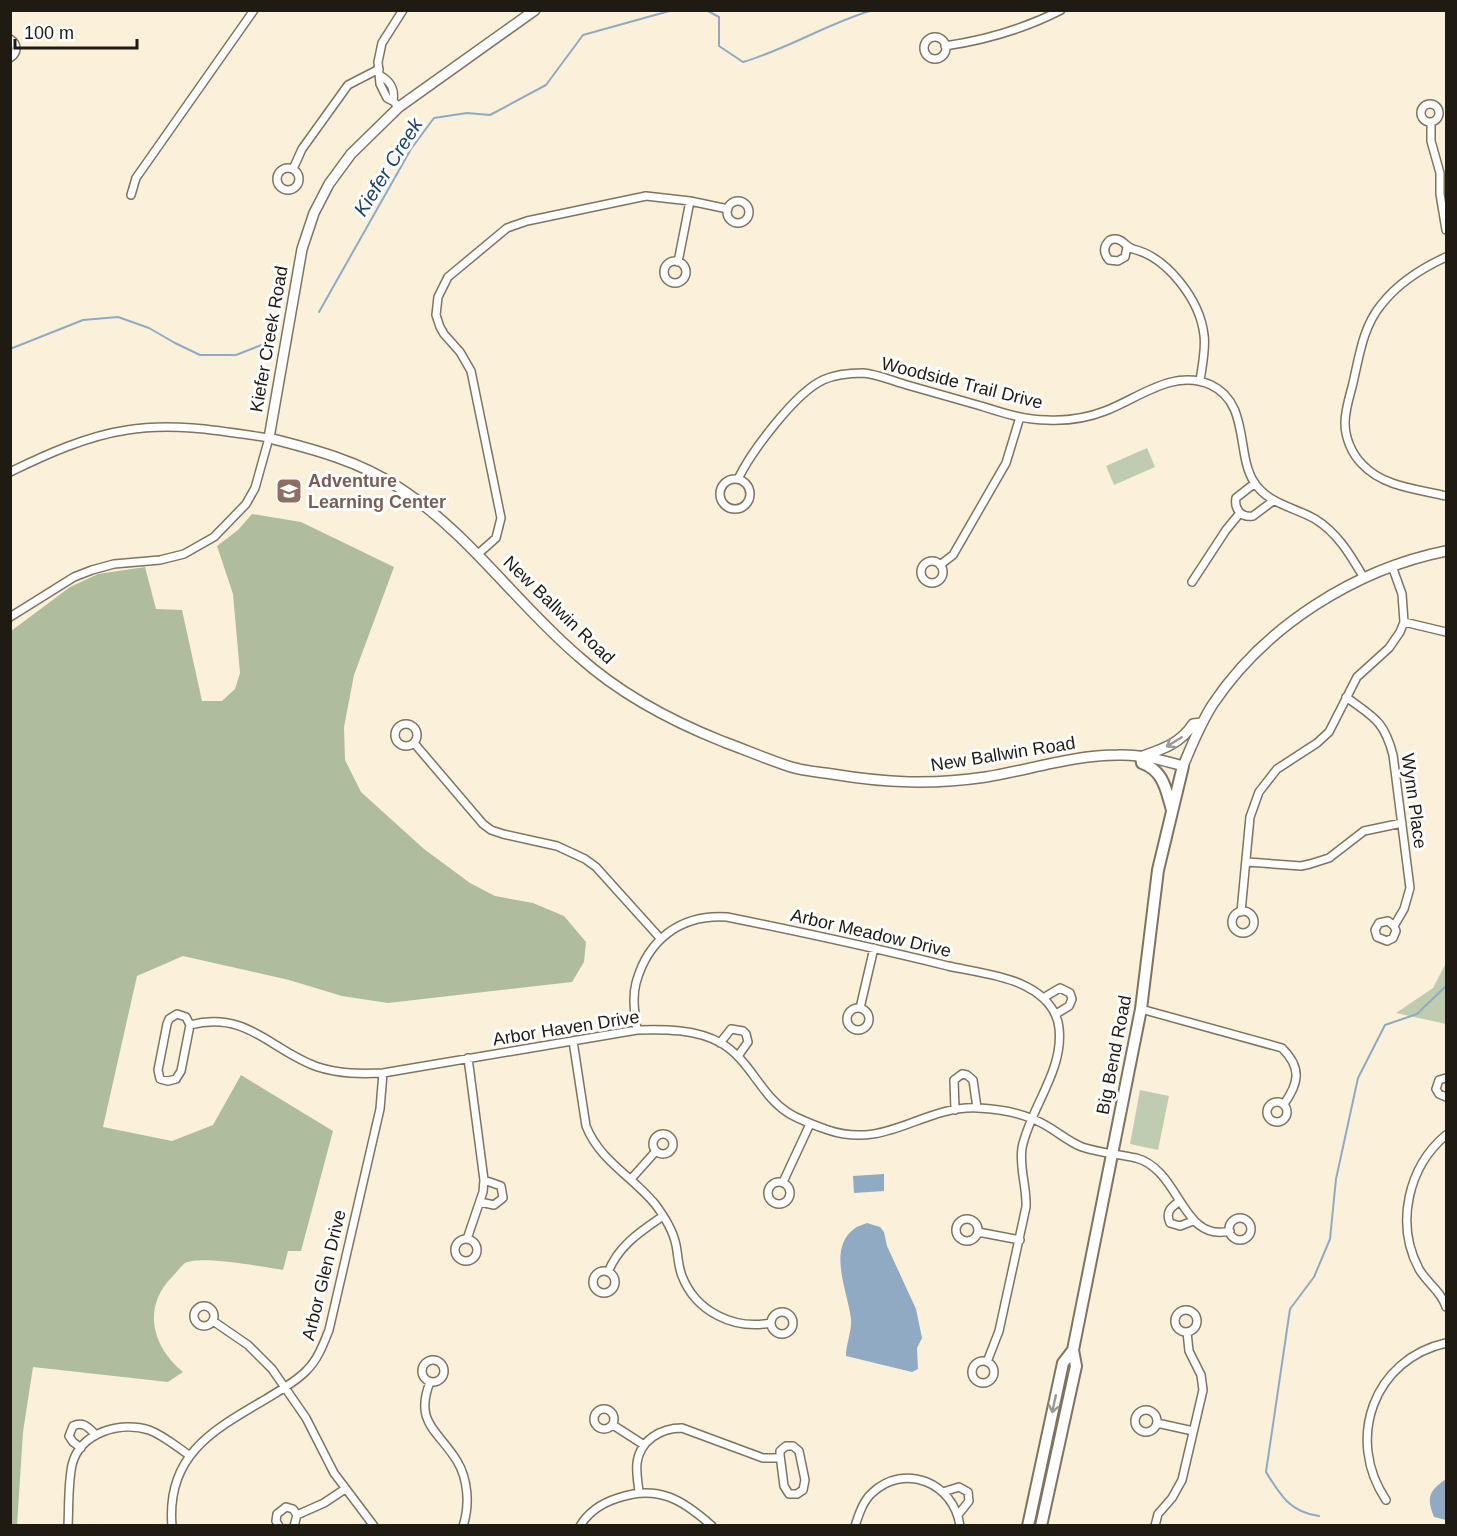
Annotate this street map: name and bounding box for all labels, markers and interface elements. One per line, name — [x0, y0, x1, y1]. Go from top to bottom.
scale bar — [15, 12, 136, 50]
text: 100 m — [24, 23, 74, 43]
water label: Kiefer Creek — [349, 113, 427, 220]
street label: Kiefer Creek Road — [246, 264, 292, 414]
street label: Woodside Trail Drive — [879, 353, 1045, 413]
place label: Adventure Learning Center — [308, 471, 446, 512]
school or university icon: Adventure Learning Center — [274, 476, 304, 506]
street label: New Ballwin Road — [500, 552, 618, 668]
street label: New Ballwin Road — [929, 733, 1077, 775]
one-way arrow — [1166, 737, 1183, 749]
street label: Wynn Place — [1397, 752, 1431, 850]
street label: Arbor Meadow Drive — [789, 905, 953, 961]
street label: Big Bend Road — [1093, 994, 1135, 1116]
street label: Arbor Haven Drive — [491, 1007, 641, 1049]
street label: Arbor Glen Drive — [298, 1208, 350, 1342]
one-way arrow — [1048, 1394, 1059, 1413]

